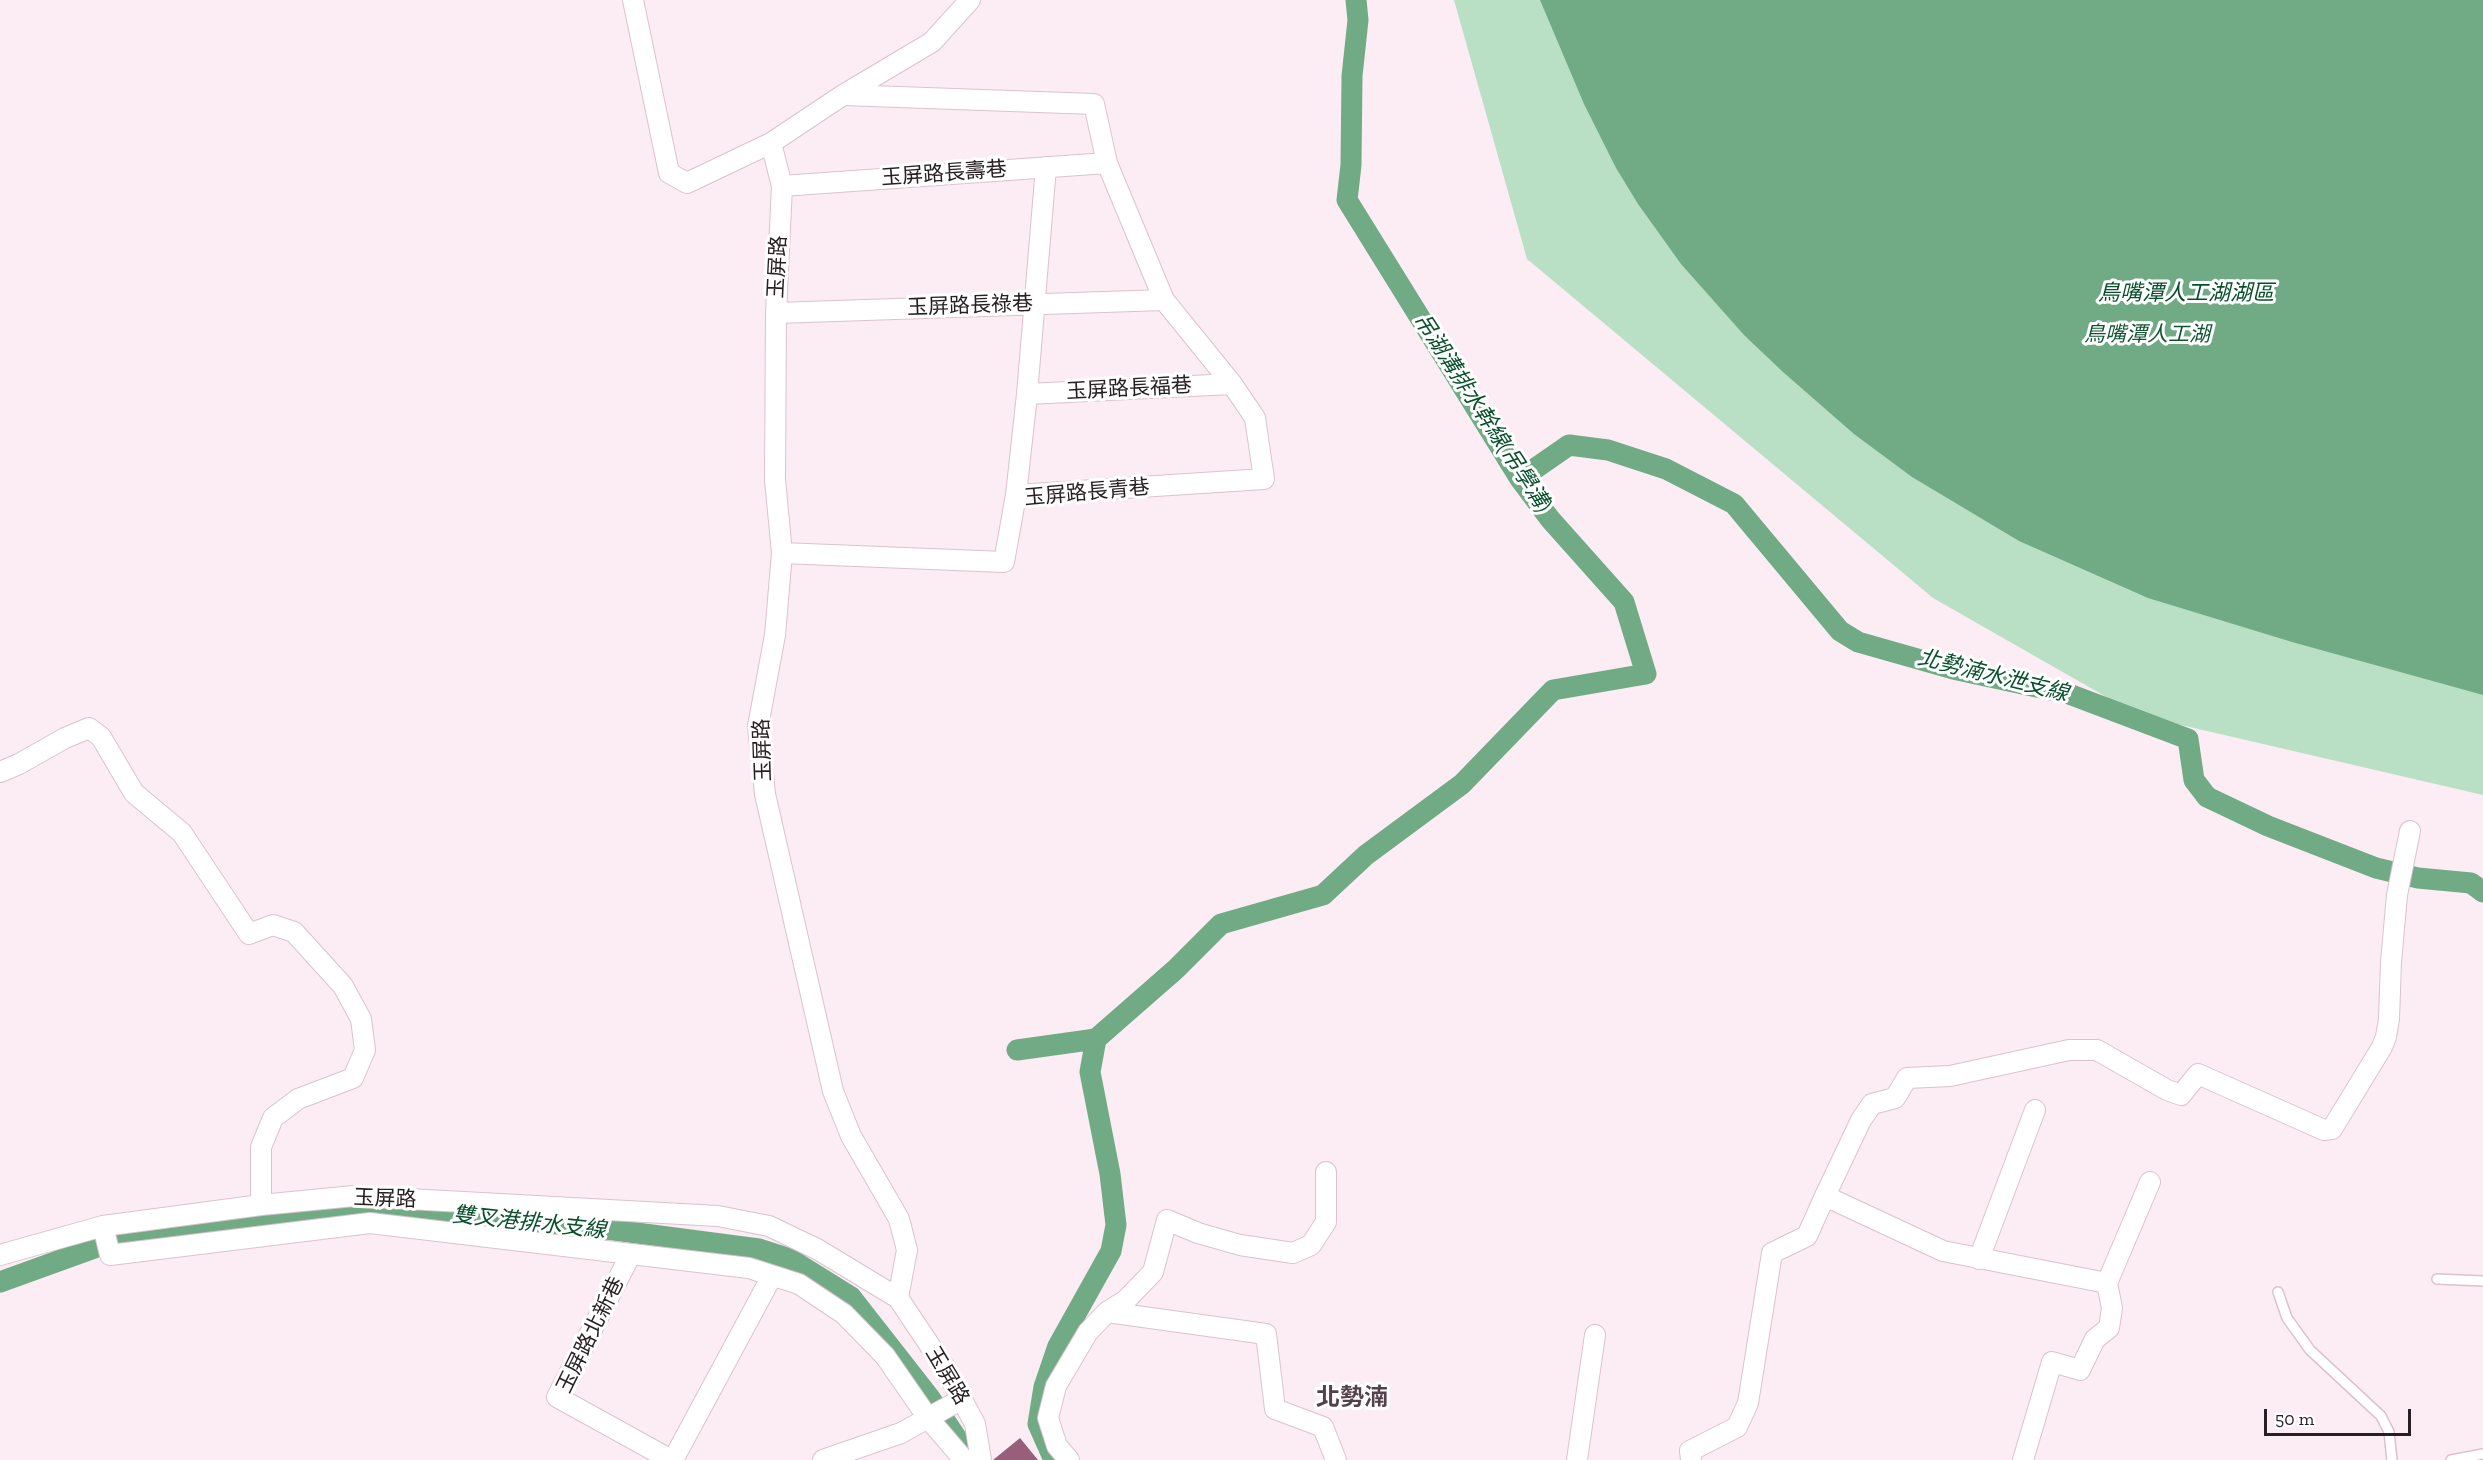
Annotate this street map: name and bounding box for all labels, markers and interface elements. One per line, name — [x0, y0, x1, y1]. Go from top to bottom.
street label: 玉屏路長壽巷 — [880, 157, 1008, 191]
street label: 玉屏路 — [764, 235, 792, 299]
water label: 鳥嘴潭人工湖湖區 — [2098, 281, 2274, 307]
street label: 玉屏路長祿巷 — [907, 291, 1033, 321]
water label: 吊湖溝排水幹線(吊學溝) — [1408, 309, 1556, 517]
park label: 鳥嘴潭人工湖 — [2084, 322, 2210, 348]
street label: 玉屏路長福巷 — [1065, 373, 1193, 405]
street label: 玉屏路長青巷 — [1023, 475, 1151, 511]
water label: 北勢湳水泄支線 — [1915, 645, 2071, 707]
street label: 玉屏路 — [749, 718, 777, 782]
street label: 玉屏路 — [353, 1185, 417, 1213]
water label: 雙叉港排水支線 — [451, 1202, 607, 1244]
street label: 玉屏路北新巷 — [552, 1273, 630, 1397]
street label: 玉屏路 — [920, 1343, 974, 1409]
district label: 北勢湳 — [1316, 1384, 1388, 1412]
scale bar — [2267, 1397, 2414, 1435]
text: 50 m — [2275, 1408, 2314, 1430]

